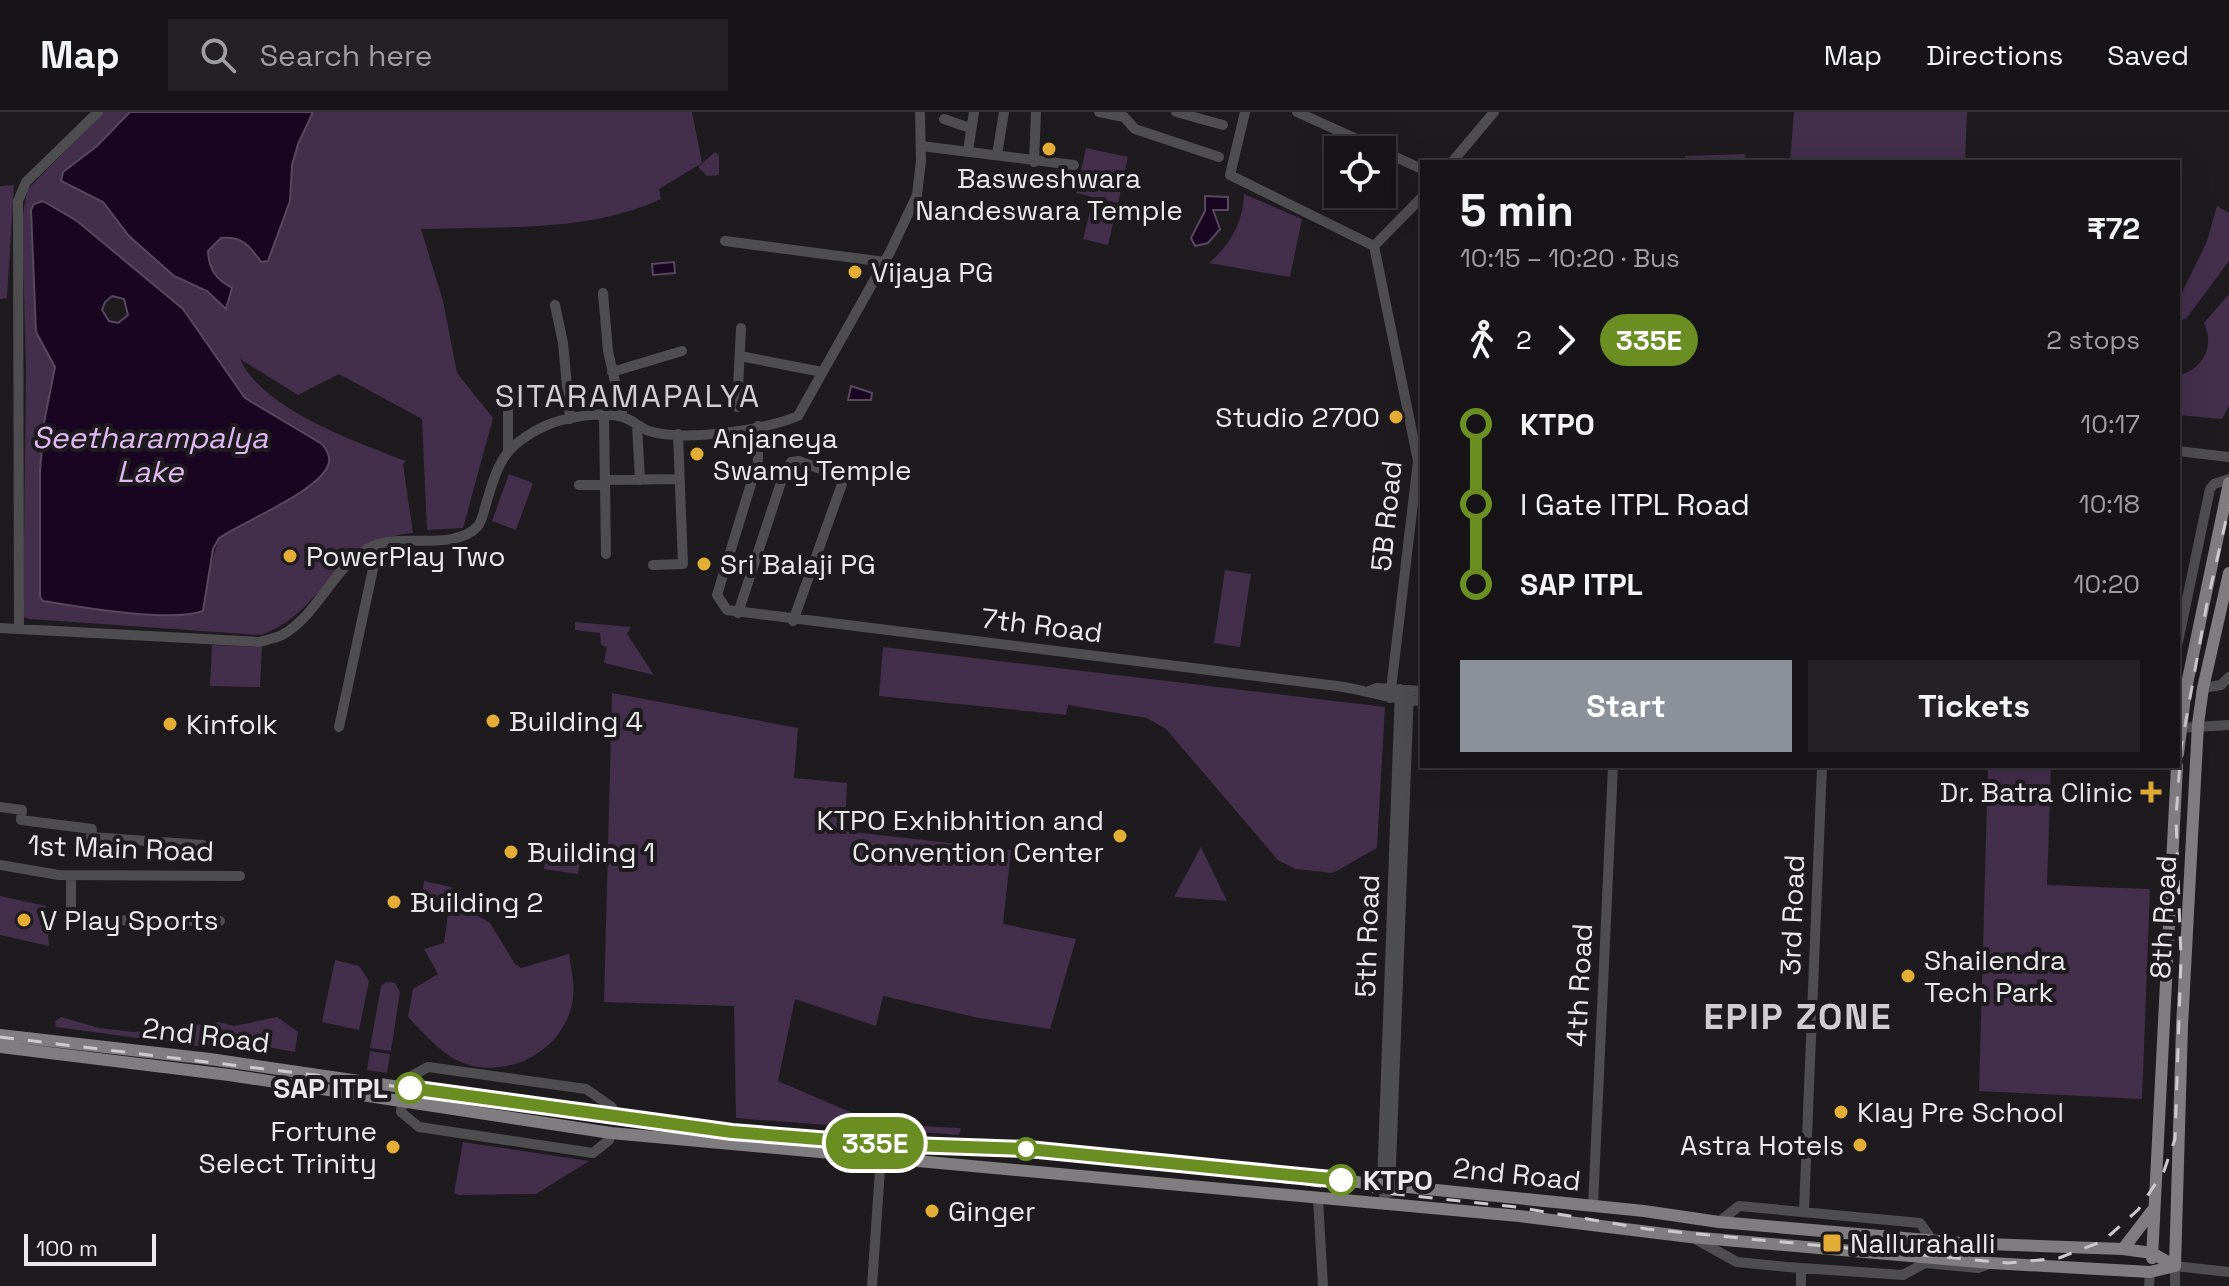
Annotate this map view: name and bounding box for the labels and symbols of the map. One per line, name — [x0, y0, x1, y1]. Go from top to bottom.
marker: Basweshwara Nandeswara Temple — [1040, 140, 1058, 158]
place label: Basweshwara Nandeswara Temple — [915, 160, 1183, 228]
place label: Vijaya PG — [871, 254, 994, 290]
marker: Vijaya PG — [846, 263, 864, 281]
district label: SITARAMAPALYA — [495, 376, 761, 416]
place label: Studio 2700 — [1215, 399, 1380, 435]
marker: Studio 2700 — [1387, 408, 1405, 426]
water label: Seetharampalya Lake — [32, 418, 269, 491]
place label: Anjaneya Swamy Temple — [713, 420, 912, 488]
marker: Anjaneya Swamy Temple — [688, 445, 706, 463]
street label: 5B Road — [1362, 459, 1410, 573]
place label: PowerPlay Two — [306, 538, 506, 574]
place label: Sri Balaji PG — [720, 546, 876, 582]
marker: PowerPlay Two — [281, 547, 299, 565]
marker: Sri Balaji PG — [695, 555, 713, 573]
street label: 7th Road — [979, 600, 1105, 650]
place label: Building 4 — [509, 703, 643, 739]
place label: Kinfolk — [186, 706, 278, 742]
marker: Building 4 — [484, 712, 502, 730]
marker: Kinfolk — [161, 715, 179, 733]
place label: Dr. Batra Clinic — [1940, 774, 2133, 810]
marker: Dr. Batra Clinic — [2140, 781, 2162, 803]
place label: KTPO Exhibhition and Convention Center — [817, 802, 1104, 870]
street label: 1st Main Road — [27, 827, 215, 869]
marker: KTPO Exhibhition and Convention Center — [1111, 827, 1129, 845]
place label: Building 1 — [527, 834, 655, 870]
marker: Building 1 — [502, 843, 520, 861]
street label: 3rd Road — [1772, 854, 1812, 976]
street label: 8th Road — [2142, 854, 2184, 980]
street label: 5th Road — [1347, 874, 1387, 998]
place label: Building 2 — [410, 884, 543, 920]
marker: Building 2 — [385, 893, 403, 911]
place label: V Play Sports — [40, 902, 219, 938]
marker: V Play Sports — [15, 911, 33, 929]
street label: 4th Road — [1558, 922, 1600, 1048]
place label: Shailendra Tech Park — [1924, 942, 2066, 1010]
marker: Shailendra Tech Park — [1899, 967, 1917, 985]
district label: EPIP ZONE — [1704, 994, 1892, 1040]
street label: 2nd Road — [140, 1009, 272, 1061]
place label: SAP ITPL — [273, 1070, 388, 1106]
marker: SAP ITPL — [395, 1073, 425, 1103]
place label: Klay Pre School — [1857, 1094, 2064, 1130]
marker: Klay Pre School — [1832, 1103, 1850, 1121]
place label: Fortune Select Trinity — [198, 1113, 377, 1181]
line badge: 335E — [819, 1117, 931, 1169]
place label: Astra Hotels — [1680, 1127, 1844, 1163]
marker: Astra Hotels — [1851, 1136, 1869, 1154]
marker: Fortune Select Trinity — [384, 1138, 402, 1156]
unlabelled marker — [1015, 1138, 1037, 1160]
street label: 2nd Road — [1451, 1149, 1583, 1199]
place label: KTPO — [1363, 1162, 1433, 1198]
marker: KTPO — [1326, 1165, 1356, 1195]
place label: Ginger — [948, 1193, 1036, 1229]
marker: Ginger — [923, 1202, 941, 1220]
place label: Nallurahalli — [1850, 1225, 1996, 1261]
scale bar — [24, 1230, 156, 1266]
marker: Nallurahalli — [1821, 1232, 1843, 1254]

